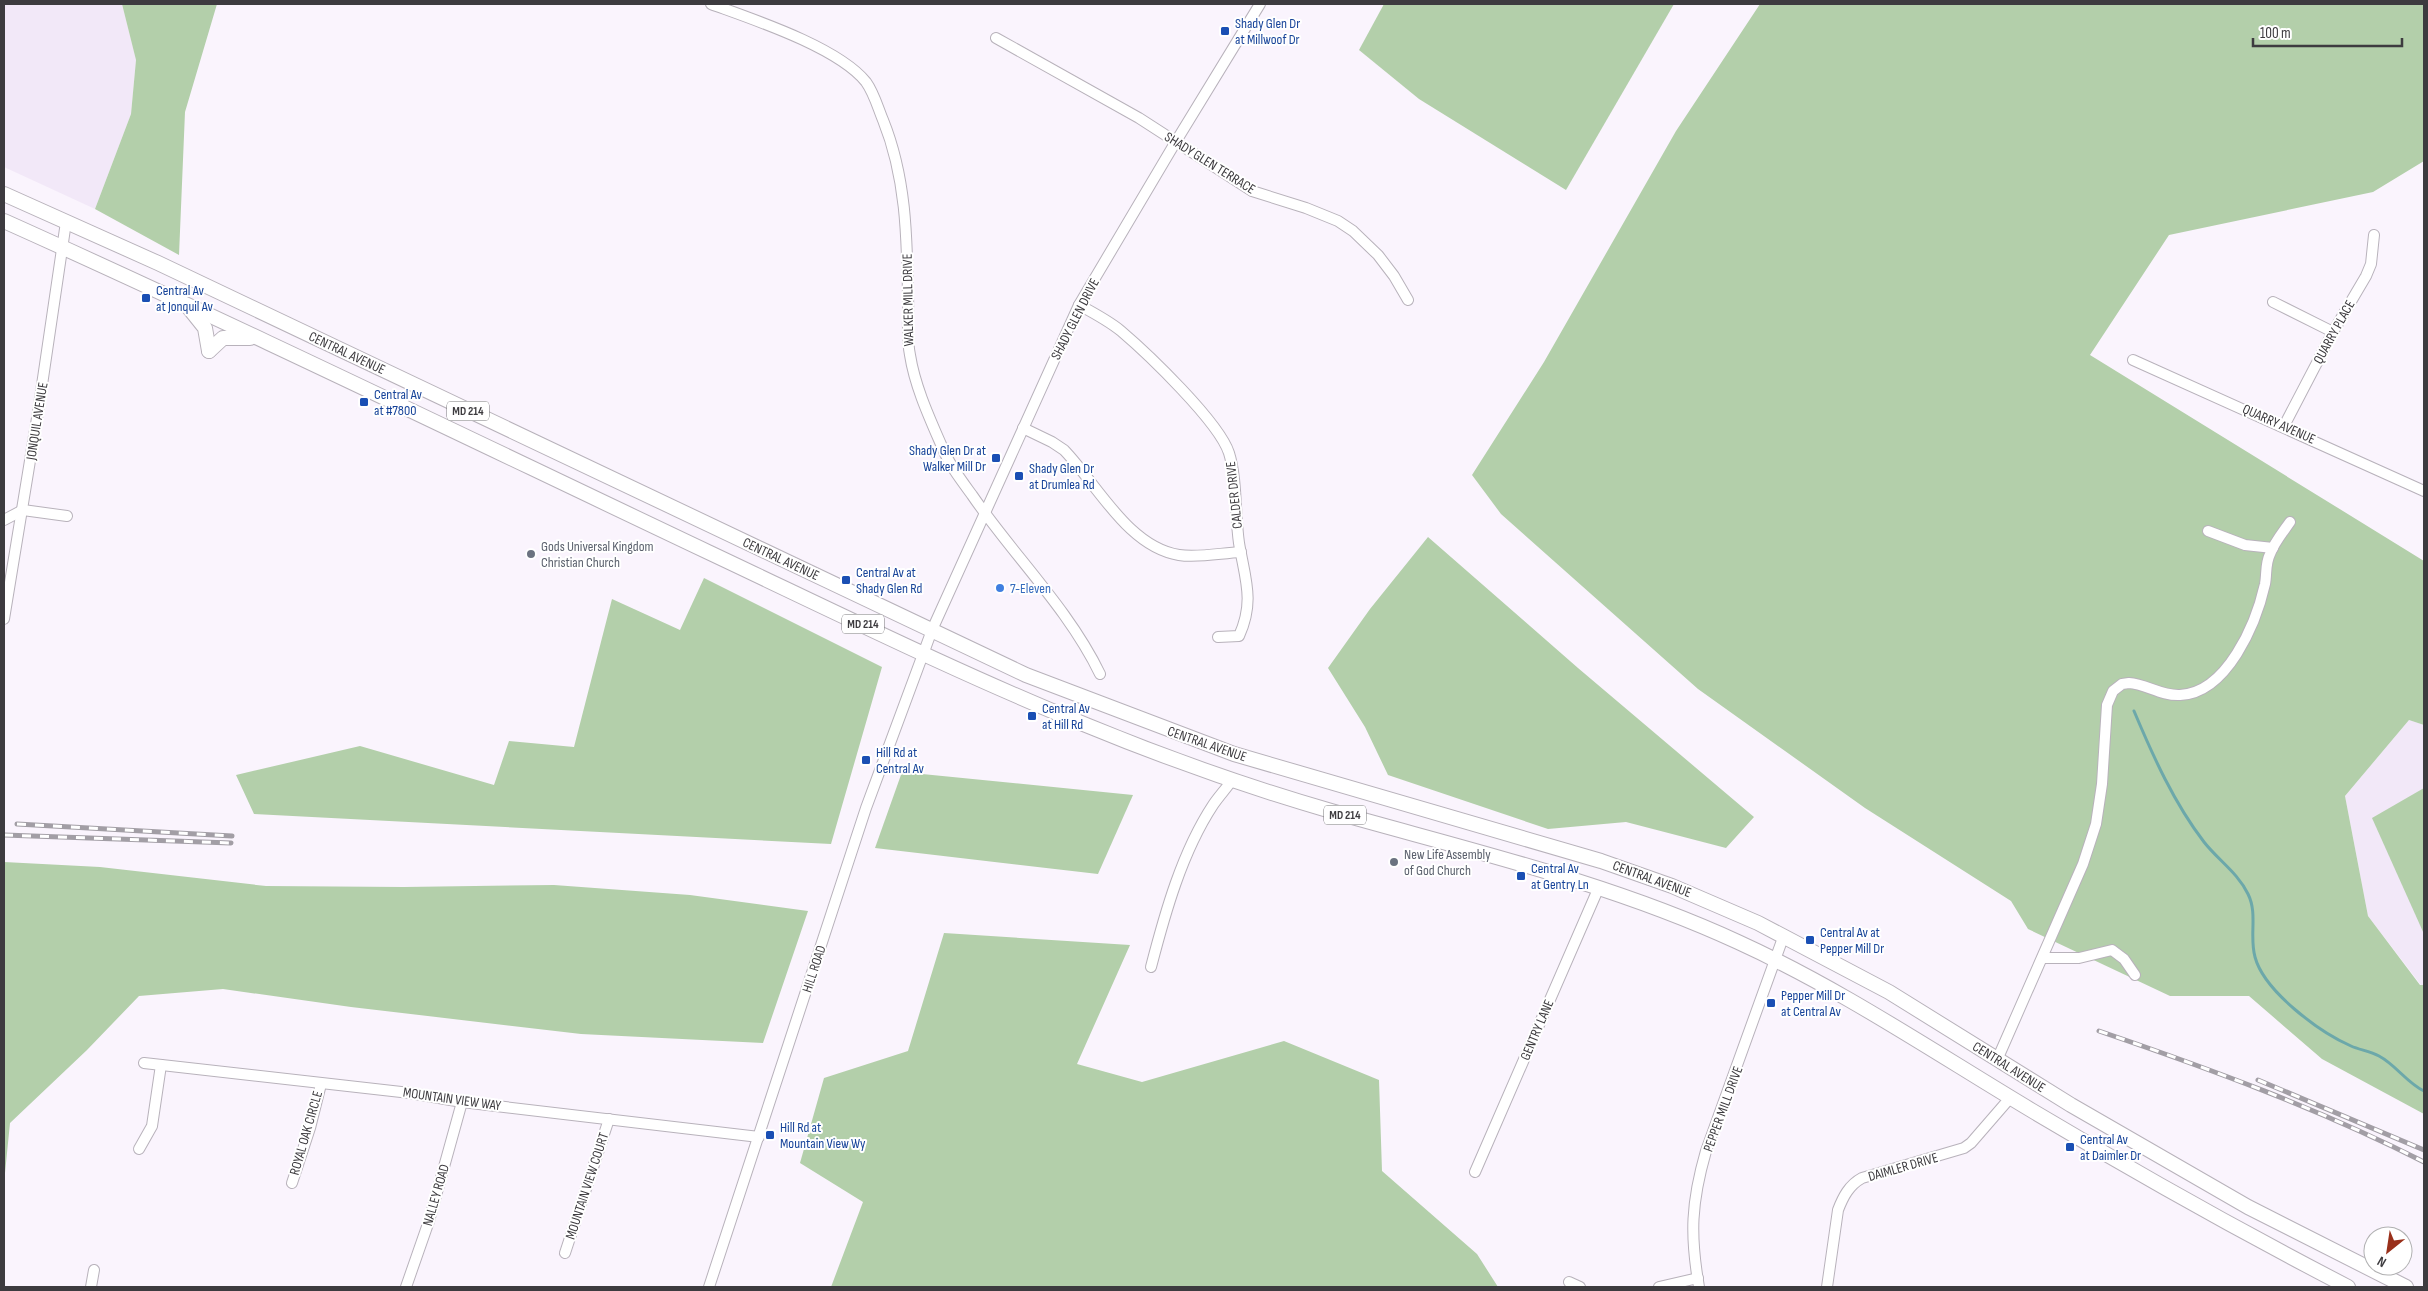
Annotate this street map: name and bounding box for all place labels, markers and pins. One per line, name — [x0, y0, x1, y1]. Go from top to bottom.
place label: Shady Glen Dr at Millwoof Dr — [1235, 15, 1300, 48]
marker: Shady Glen Dr at Millwoof Dr — [1219, 25, 1231, 37]
place label: Central Av at Jonquil Av — [156, 282, 213, 315]
marker: Central Av at Jonquil Av — [140, 292, 152, 304]
place label: Central Av at #7800 — [374, 386, 422, 419]
marker: Central Av at #7800 — [358, 396, 370, 408]
place label: Shady Glen Dr at Walker Mill Dr — [909, 442, 986, 475]
marker: Shady Glen Dr at Walker Mill Dr — [990, 452, 1002, 464]
place label: Shady Glen Dr at Drumlea Rd — [1029, 460, 1095, 493]
marker: Shady Glen Dr at Drumlea Rd — [1013, 470, 1025, 482]
place label: Gods Universal Kingdom Christian Church — [541, 538, 654, 571]
marker: Gods Universal Kingdom Christian Church — [525, 548, 537, 560]
place label: Central Av at Shady Glen Rd — [856, 564, 923, 597]
marker: Central Av at Shady Glen Rd — [840, 574, 852, 586]
place label: 7-Eleven — [1010, 580, 1051, 597]
marker: 7-Eleven — [994, 582, 1006, 594]
place label: Central Av at Hill Rd — [1042, 700, 1090, 733]
marker: Central Av at Hill Rd — [1026, 710, 1038, 722]
place label: Hill Rd at Central Av — [876, 744, 924, 777]
marker: Hill Rd at Central Av — [860, 754, 872, 766]
place label: New Life Assembly of God Church — [1404, 846, 1491, 879]
marker: New Life Assembly of God Church — [1388, 856, 1400, 868]
place label: Central Av at Gentry Ln — [1531, 860, 1589, 893]
marker: Central Av at Gentry Ln — [1515, 870, 1527, 882]
place label: Central Av at Pepper Mill Dr — [1820, 924, 1884, 957]
marker: Central Av at Pepper Mill Dr — [1804, 934, 1816, 946]
place label: Pepper Mill Dr at Central Av — [1781, 987, 1845, 1020]
marker: Pepper Mill Dr at Central Av — [1765, 997, 1777, 1009]
place label: Hill Rd at Mountain View Wy — [780, 1119, 866, 1152]
marker: Hill Rd at Mountain View Wy — [764, 1129, 776, 1141]
place label: Central Av at Daimler Dr — [2080, 1131, 2141, 1164]
marker: Central Av at Daimler Dr — [2064, 1141, 2076, 1153]

